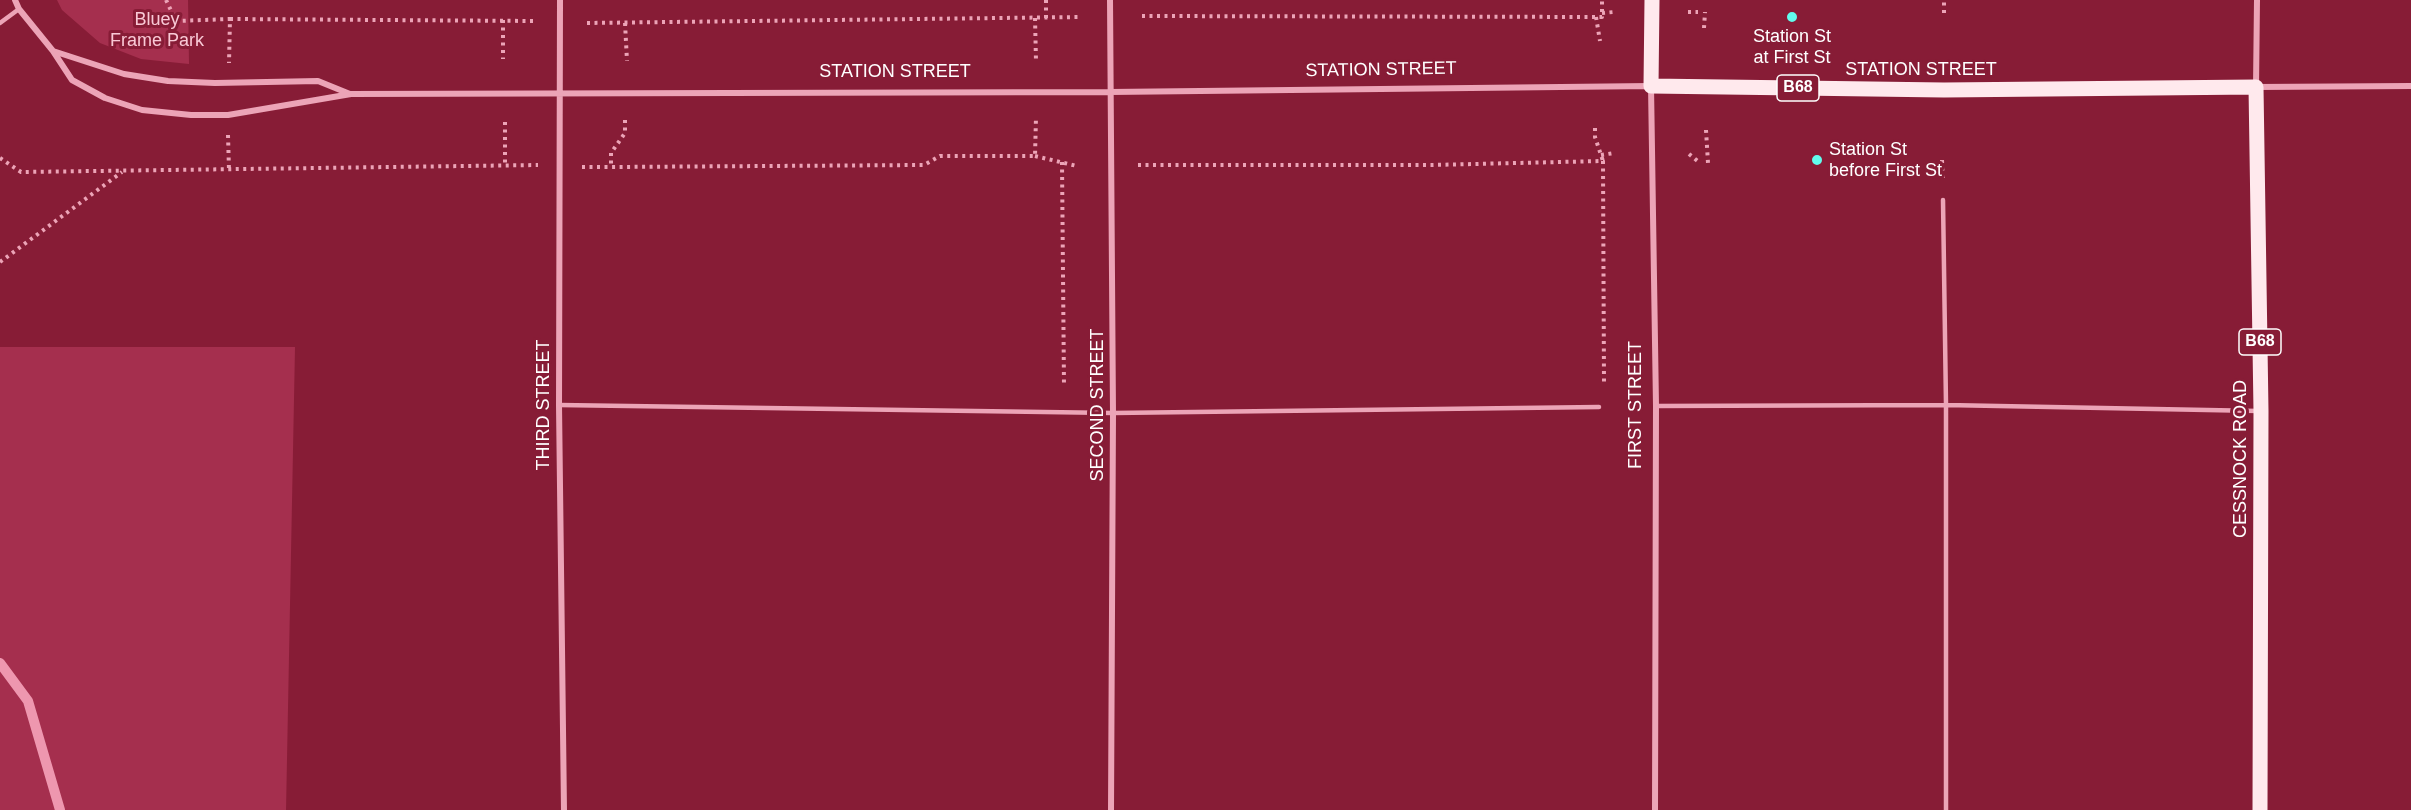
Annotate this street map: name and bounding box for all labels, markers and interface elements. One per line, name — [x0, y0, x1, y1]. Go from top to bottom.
park label: Bluey Frame Park — [110, 9, 204, 52]
marker: Station St at First St — [1785, 10, 1799, 24]
place label: Station St at First St — [1753, 26, 1831, 68]
street label: STATION STREET — [1305, 58, 1457, 82]
street label: STATION STREET — [1845, 59, 1997, 81]
street label: STATION STREET — [819, 61, 971, 83]
road number: B68 — [1777, 75, 1819, 101]
place label: Station St before First St — [1829, 139, 1942, 182]
marker: Station St before First St — [1810, 153, 1824, 167]
street label: SECOND STREET — [1087, 328, 1109, 482]
road number: B68 — [2239, 329, 2281, 355]
street label: THIRD STREET — [533, 339, 555, 471]
street label: FIRST STREET — [1625, 341, 1647, 469]
street label: CESSNOCK ROAD — [2230, 380, 2252, 538]

